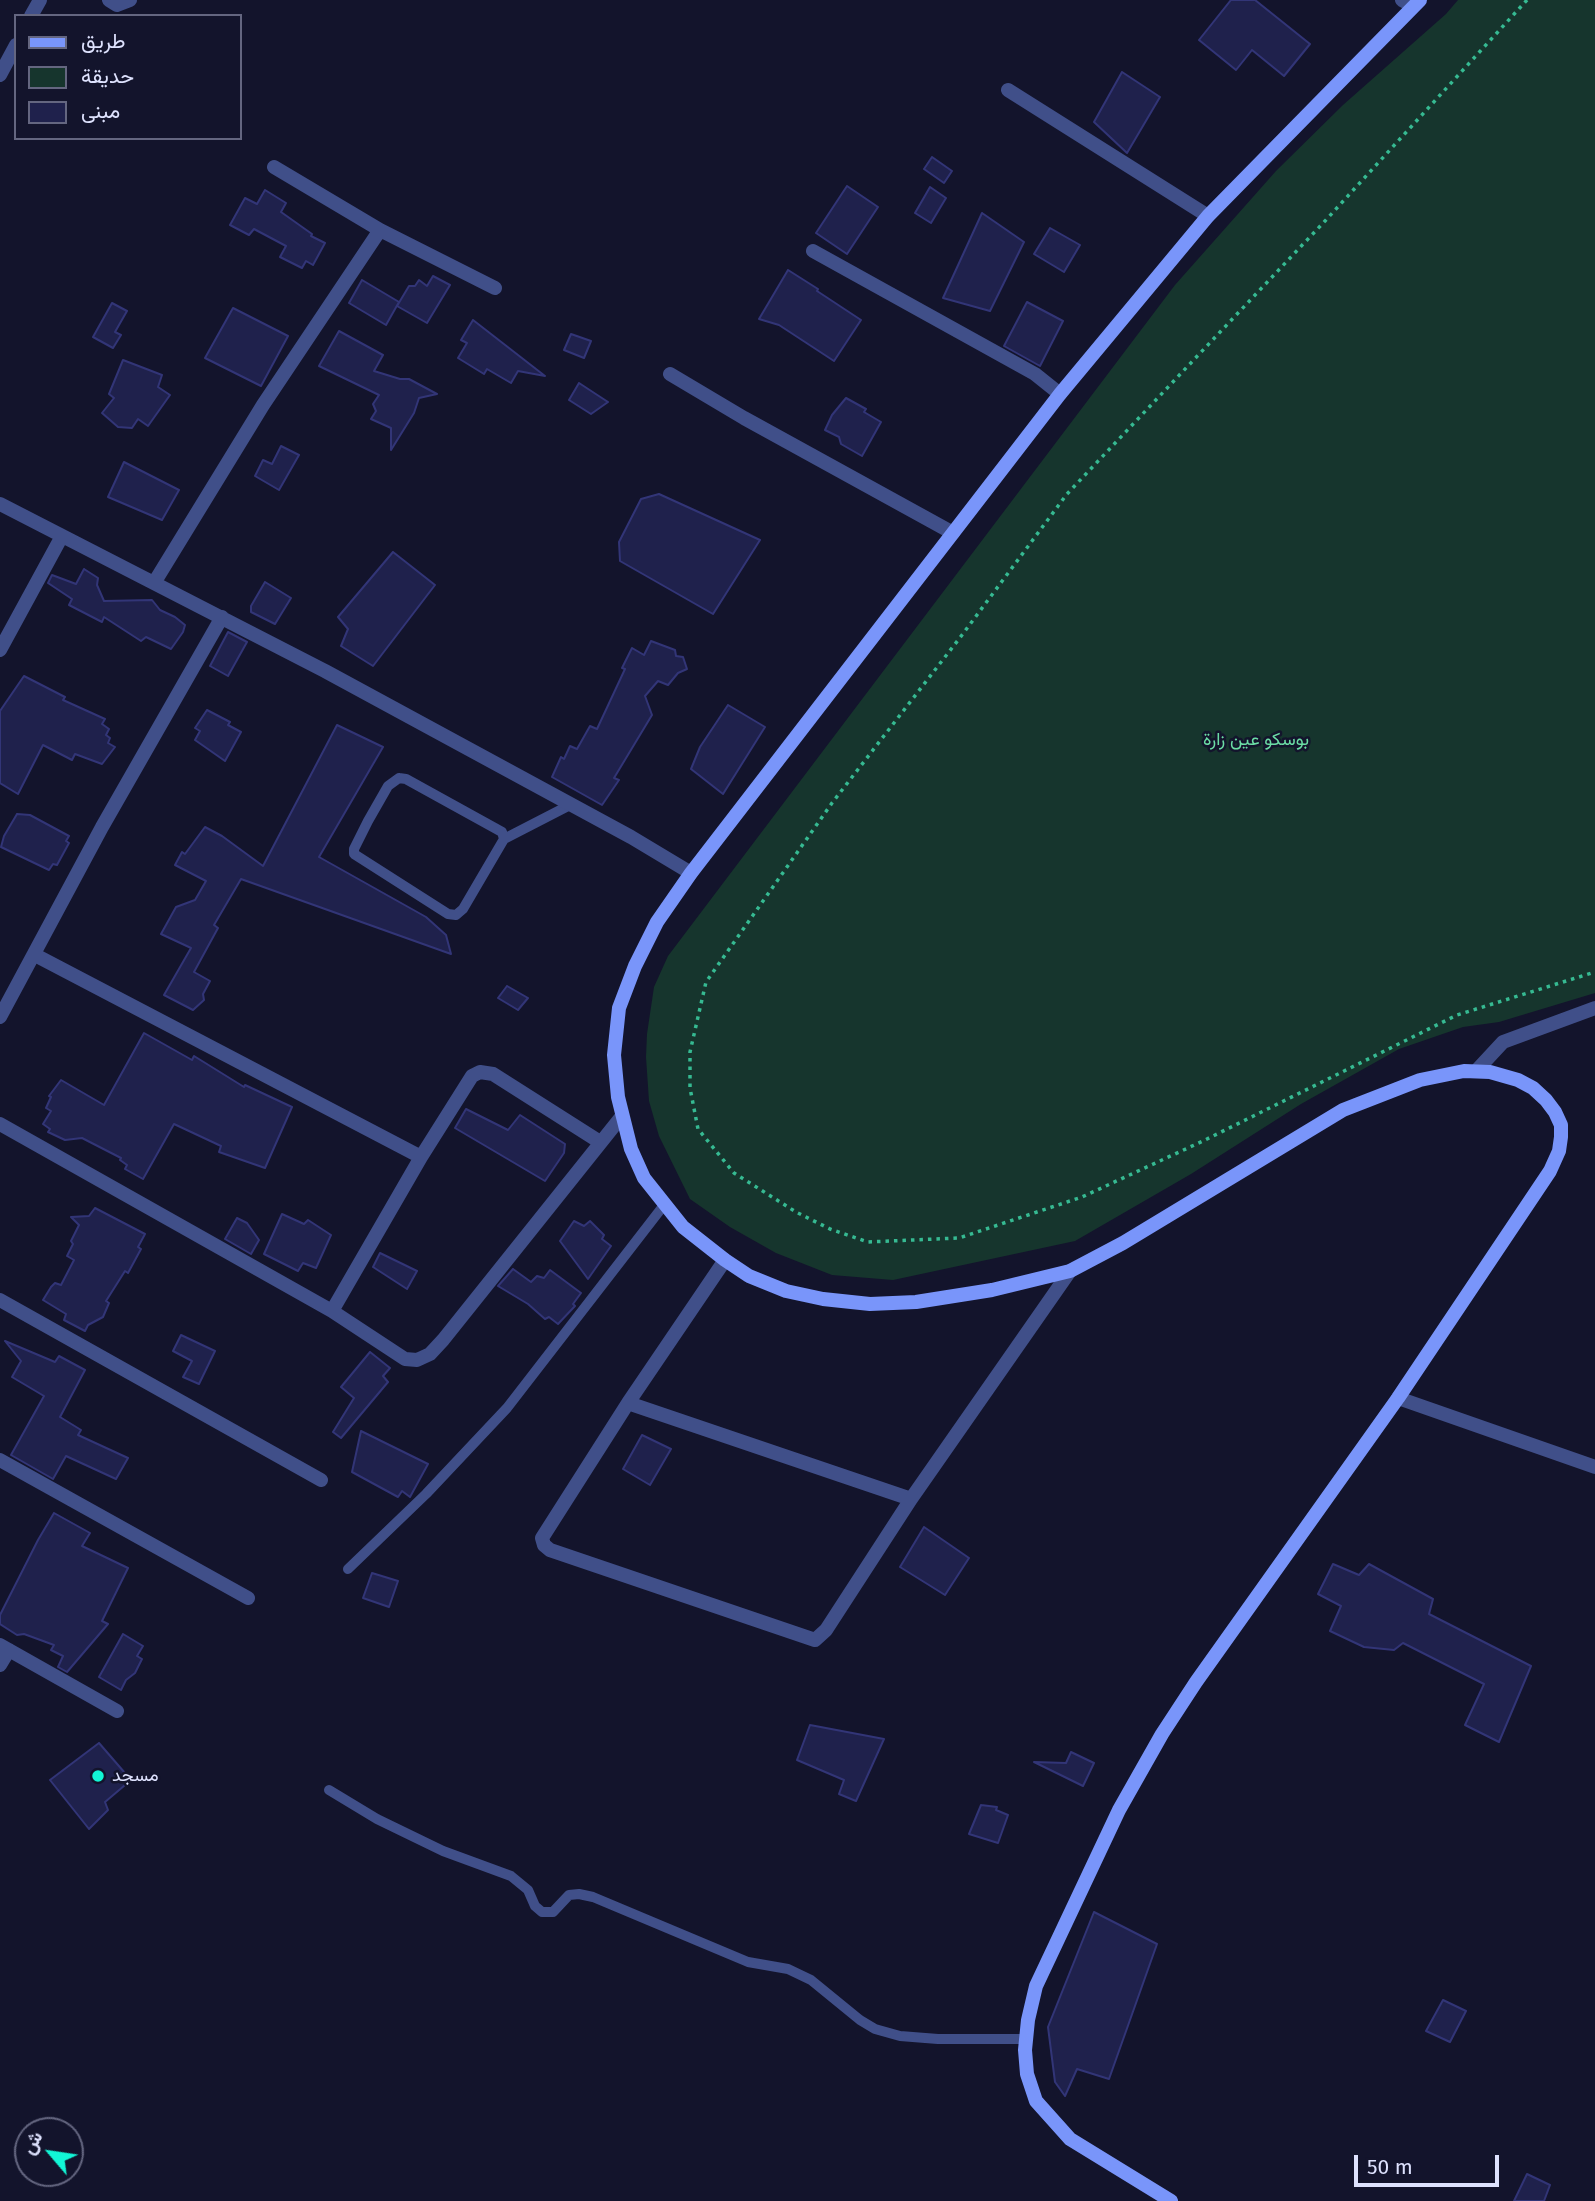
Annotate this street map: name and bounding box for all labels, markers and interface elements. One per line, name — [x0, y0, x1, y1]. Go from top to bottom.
legend — [14, 14, 242, 140]
text: طريق — [81, 28, 126, 54]
text: حديقة — [81, 63, 134, 89]
text: مبنى — [81, 98, 120, 124]
park label: بوسكو عين زارة — [1203, 729, 1309, 751]
place label: مسجد — [112, 1765, 159, 1787]
marker: مسجد — [90, 1768, 106, 1784]
north arrow — [14, 2117, 84, 2187]
text: ش — [16, 2127, 48, 2158]
scale bar — [1357, 2142, 1502, 2186]
text: 50 m — [1367, 2154, 1413, 2180]

